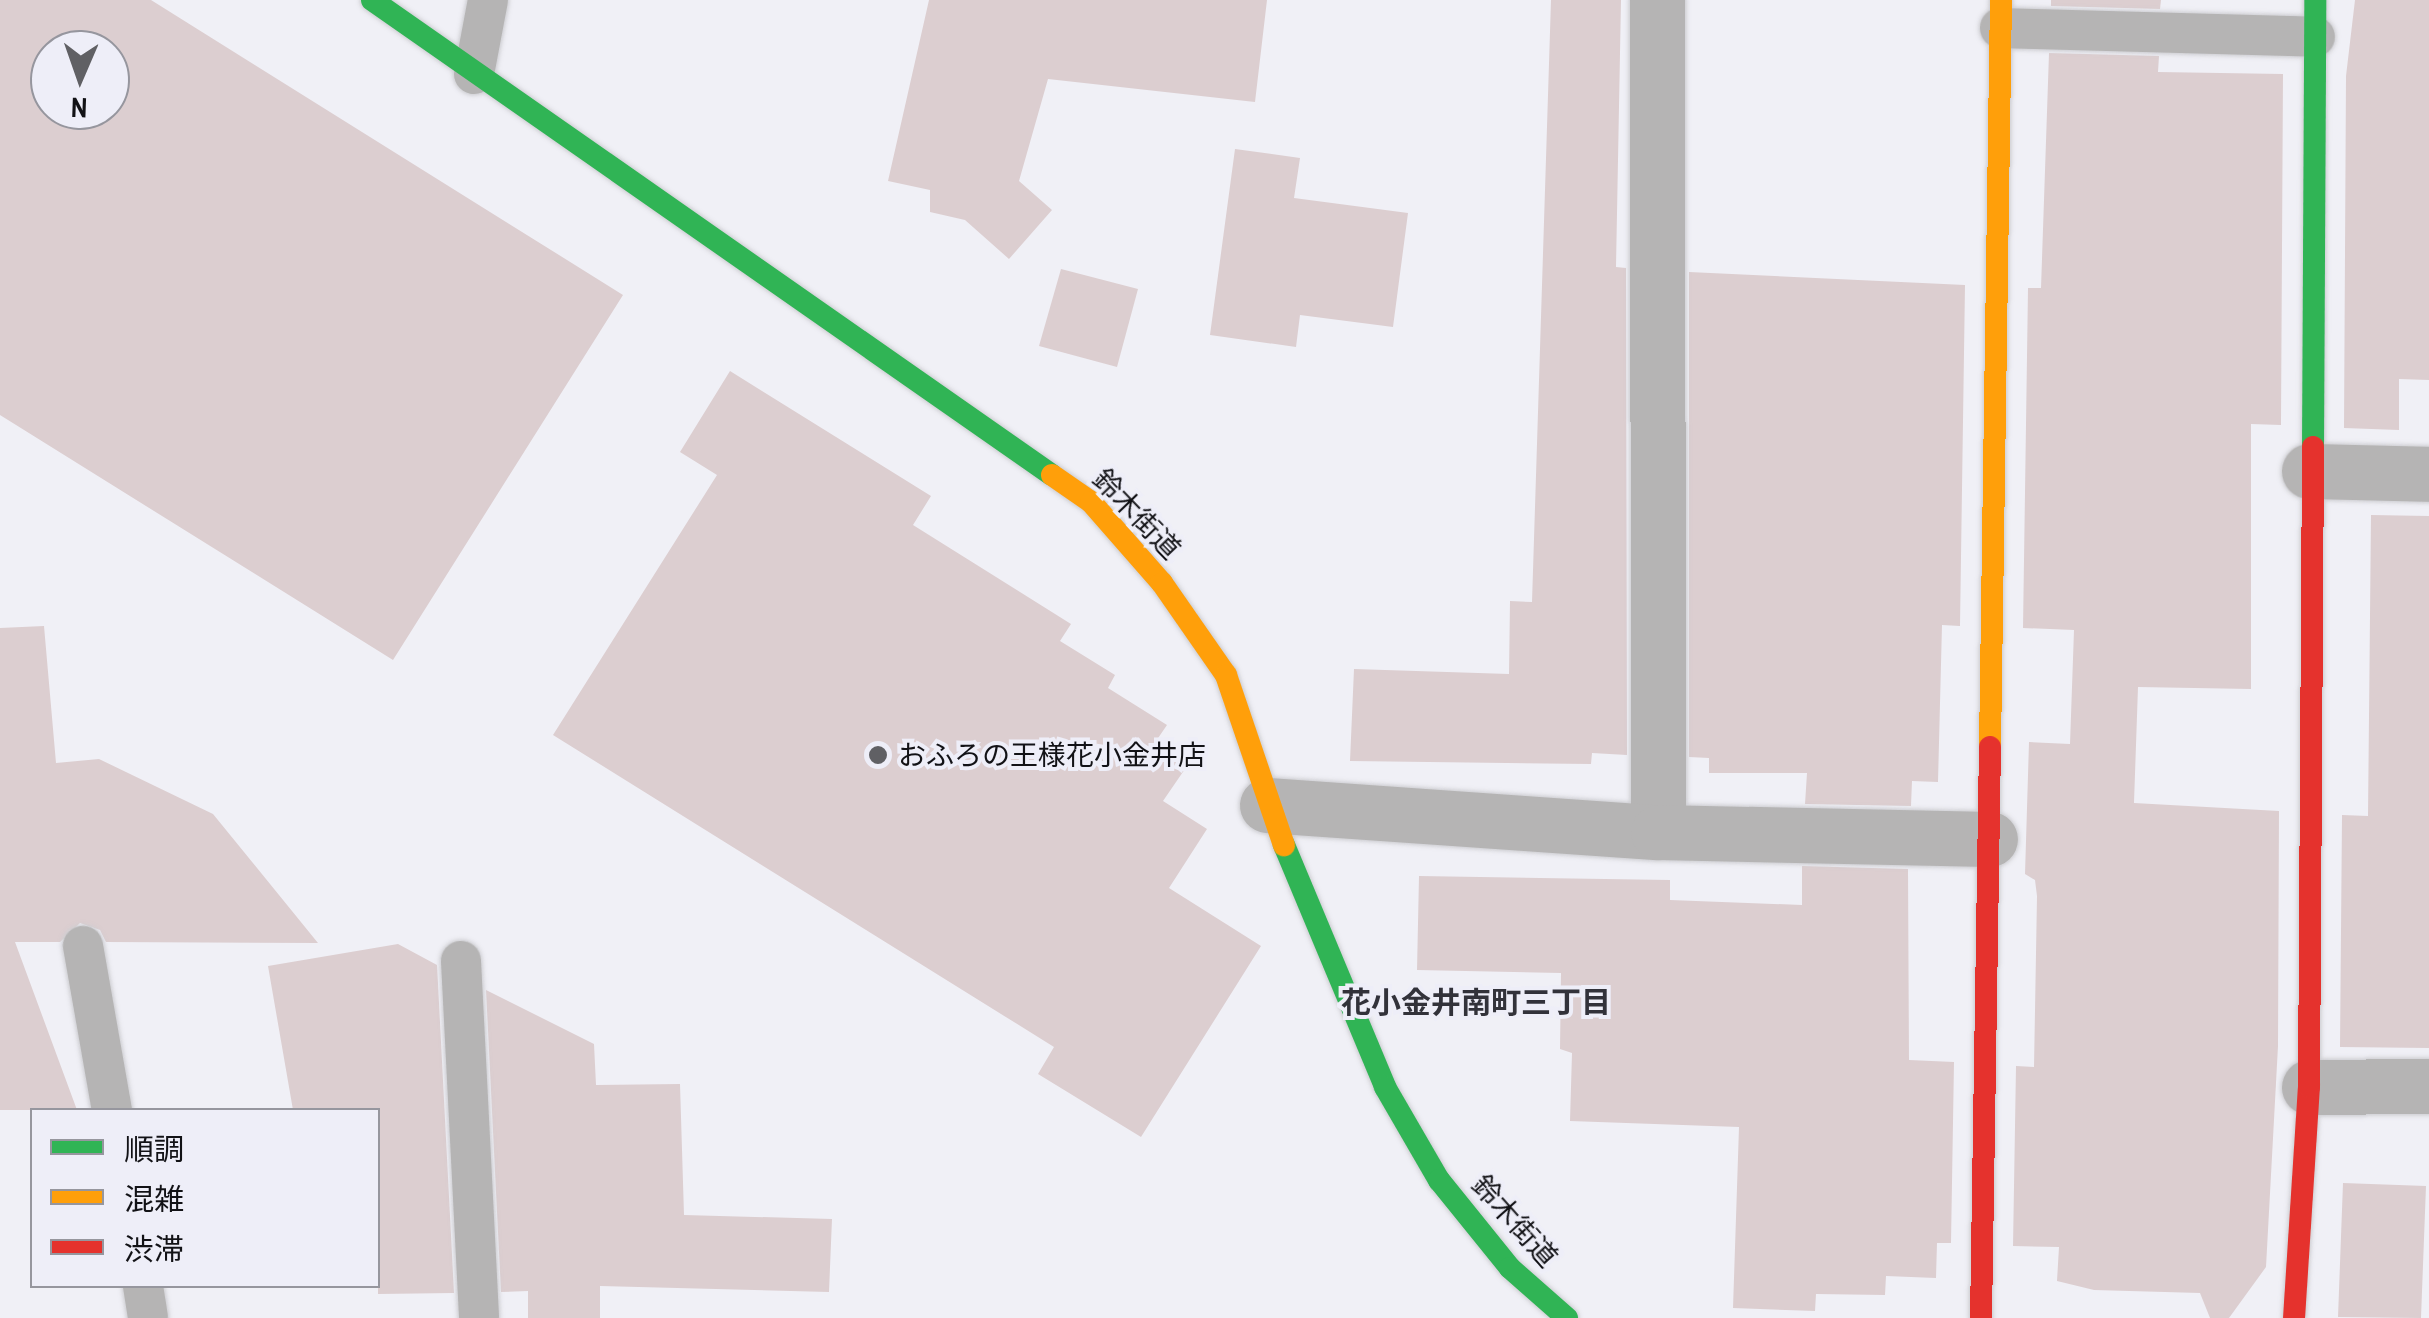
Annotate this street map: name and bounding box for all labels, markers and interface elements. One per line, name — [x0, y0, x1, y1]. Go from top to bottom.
north arrow — [30, 30, 130, 130]
text: N — [70, 89, 88, 127]
street label: 鈴木街道 — [1086, 462, 1188, 566]
place label: おふろの王様花小金井店 — [898, 738, 1206, 772]
marker: おふろの王様花小金井店 — [867, 744, 889, 766]
district label: 花小金井南町三丁目 — [1341, 984, 1611, 1020]
legend — [30, 1108, 380, 1288]
text: 順調 — [124, 1129, 184, 1169]
street label: 鈴木街道 — [1465, 1168, 1565, 1274]
text: 混雑 — [124, 1179, 184, 1219]
text: 渋滞 — [124, 1229, 184, 1269]

